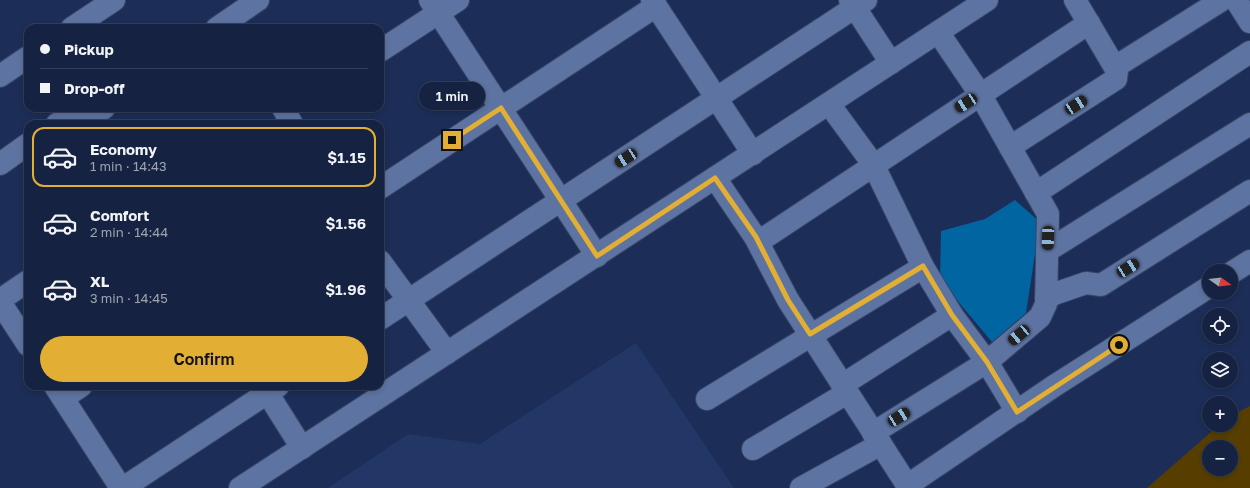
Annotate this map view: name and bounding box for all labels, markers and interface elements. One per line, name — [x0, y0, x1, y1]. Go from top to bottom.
text: Pickup — [64, 40, 114, 58]
text: Drop-off — [64, 79, 124, 97]
callout: 1 min — [419, 82, 485, 110]
text: 1 min — [436, 88, 468, 104]
car — [953, 91, 979, 115]
car — [1063, 93, 1089, 117]
route end — [443, 131, 461, 149]
icon: car — [42, 139, 78, 175]
text: Economy — [90, 140, 157, 158]
car — [613, 146, 639, 170]
text: $1.15 — [327, 148, 366, 166]
text: 1 min · 14:43 — [90, 158, 167, 174]
icon: car — [42, 205, 78, 241]
text: Comfort — [90, 206, 149, 224]
text: $1.56 — [326, 214, 366, 232]
text: 2 min · 14:44 — [90, 224, 168, 240]
car — [1042, 226, 1054, 250]
car — [1115, 257, 1141, 279]
north arrow — [1202, 264, 1238, 300]
map controls — [1202, 264, 1238, 476]
icon: car — [42, 271, 78, 307]
text: XL — [90, 272, 109, 290]
text: $1.96 — [325, 280, 366, 298]
text: 3 min · 14:45 — [90, 290, 168, 306]
button: locate — [1202, 308, 1238, 344]
car — [1006, 323, 1032, 347]
button: Confirm — [40, 336, 368, 382]
route start — [1110, 336, 1128, 354]
button: layers — [1202, 352, 1238, 388]
button: + — [1202, 396, 1238, 432]
car — [886, 406, 912, 428]
button: − — [1202, 440, 1238, 476]

